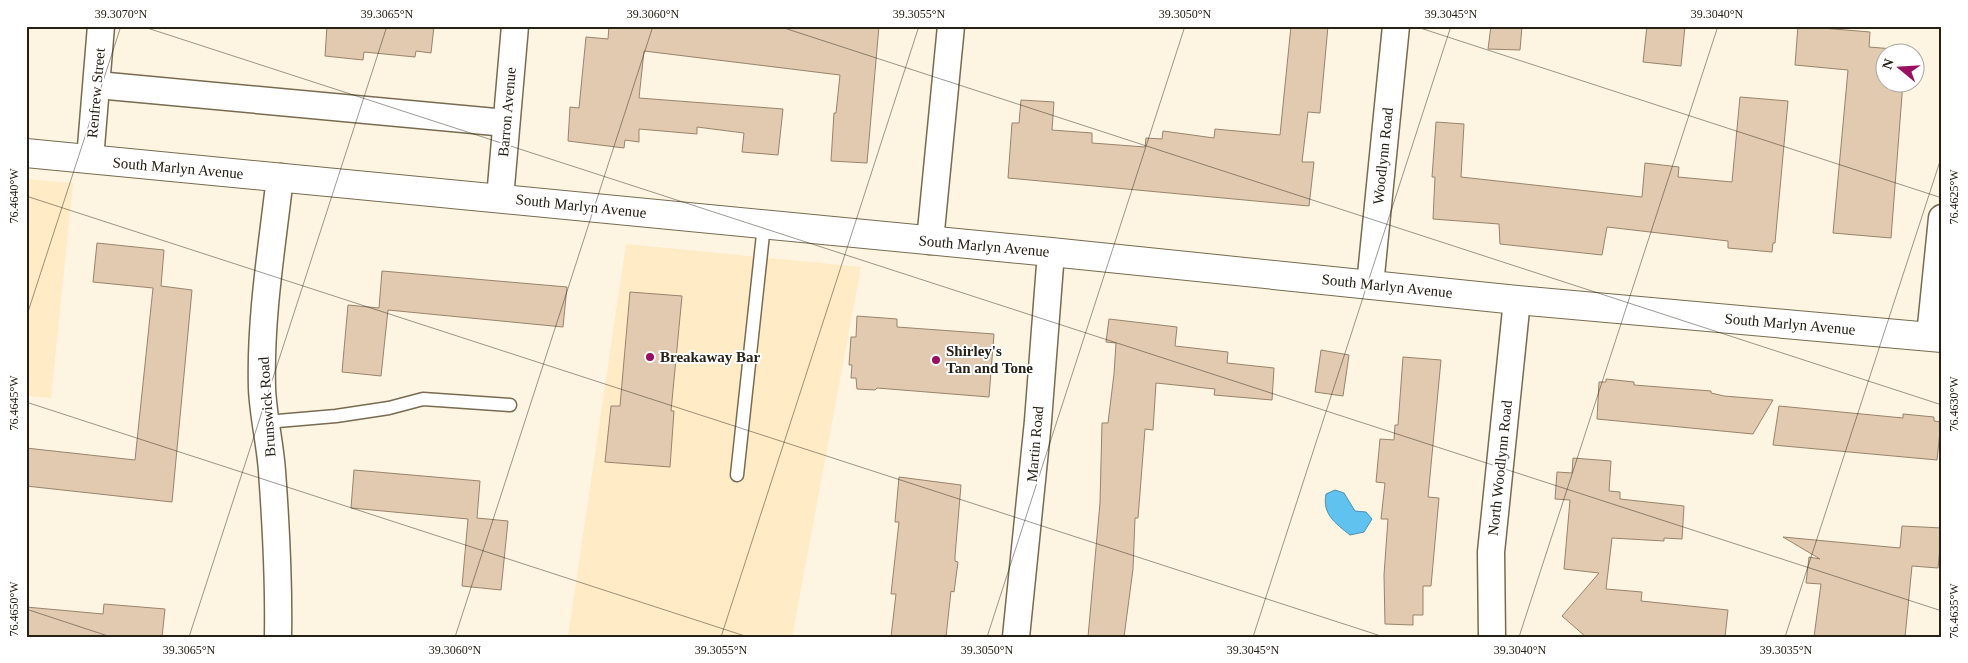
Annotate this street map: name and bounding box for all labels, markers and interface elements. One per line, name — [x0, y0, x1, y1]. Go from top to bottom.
text: 39.3070°N — [95, 7, 148, 21]
text: 39.3065°N — [361, 7, 414, 21]
text: 39.3060°N — [627, 7, 680, 21]
text: 39.3055°N — [893, 7, 946, 21]
text: 39.3050°N — [1159, 7, 1212, 21]
text: 39.3045°N — [1425, 7, 1478, 21]
text: 39.3040°N — [1691, 7, 1744, 21]
north arrow — [1876, 42, 1926, 92]
street label: Renfrew Street — [84, 46, 108, 139]
text: N — [1879, 57, 1897, 71]
street label: Barron Avenue — [495, 66, 519, 158]
street label: Woodlynn Road — [1370, 106, 1396, 205]
street label: South Marlyn Avenue — [112, 154, 244, 182]
text: 76.4640°W — [7, 168, 21, 224]
text: 76.4625°W — [1947, 169, 1961, 225]
street label: South Marlyn Avenue — [515, 191, 648, 221]
street label: South Marlyn Avenue — [918, 232, 1050, 260]
street label: South Marlyn Avenue — [1321, 271, 1454, 301]
street label: South Marlyn Avenue — [1724, 310, 1856, 338]
place label: Shirley's Tan and Tone — [946, 343, 1033, 376]
place label: Breakaway Bar — [660, 349, 760, 365]
marker: Breakaway Bar — [644, 351, 656, 363]
marker: Shirley's Tan and Tone — [930, 354, 942, 366]
street label: Brunswick Road — [255, 356, 278, 458]
text: 76.4645°W — [7, 375, 21, 431]
text: 76.4630°W — [1947, 376, 1961, 432]
street label: North Woodlynn Road — [1485, 399, 1515, 536]
street label: Martin Road — [1024, 405, 1046, 483]
text: 76.4650°W — [7, 581, 21, 637]
text: 76.4635°W — [1947, 583, 1961, 639]
text: 39.3065°N — [163, 643, 216, 657]
text: 39.3060°N — [429, 643, 482, 657]
text: 39.3055°N — [695, 643, 748, 657]
text: 39.3050°N — [961, 643, 1014, 657]
text: 39.3045°N — [1227, 643, 1280, 657]
text: 39.3040°N — [1494, 643, 1547, 657]
text: 39.3035°N — [1760, 643, 1813, 657]

